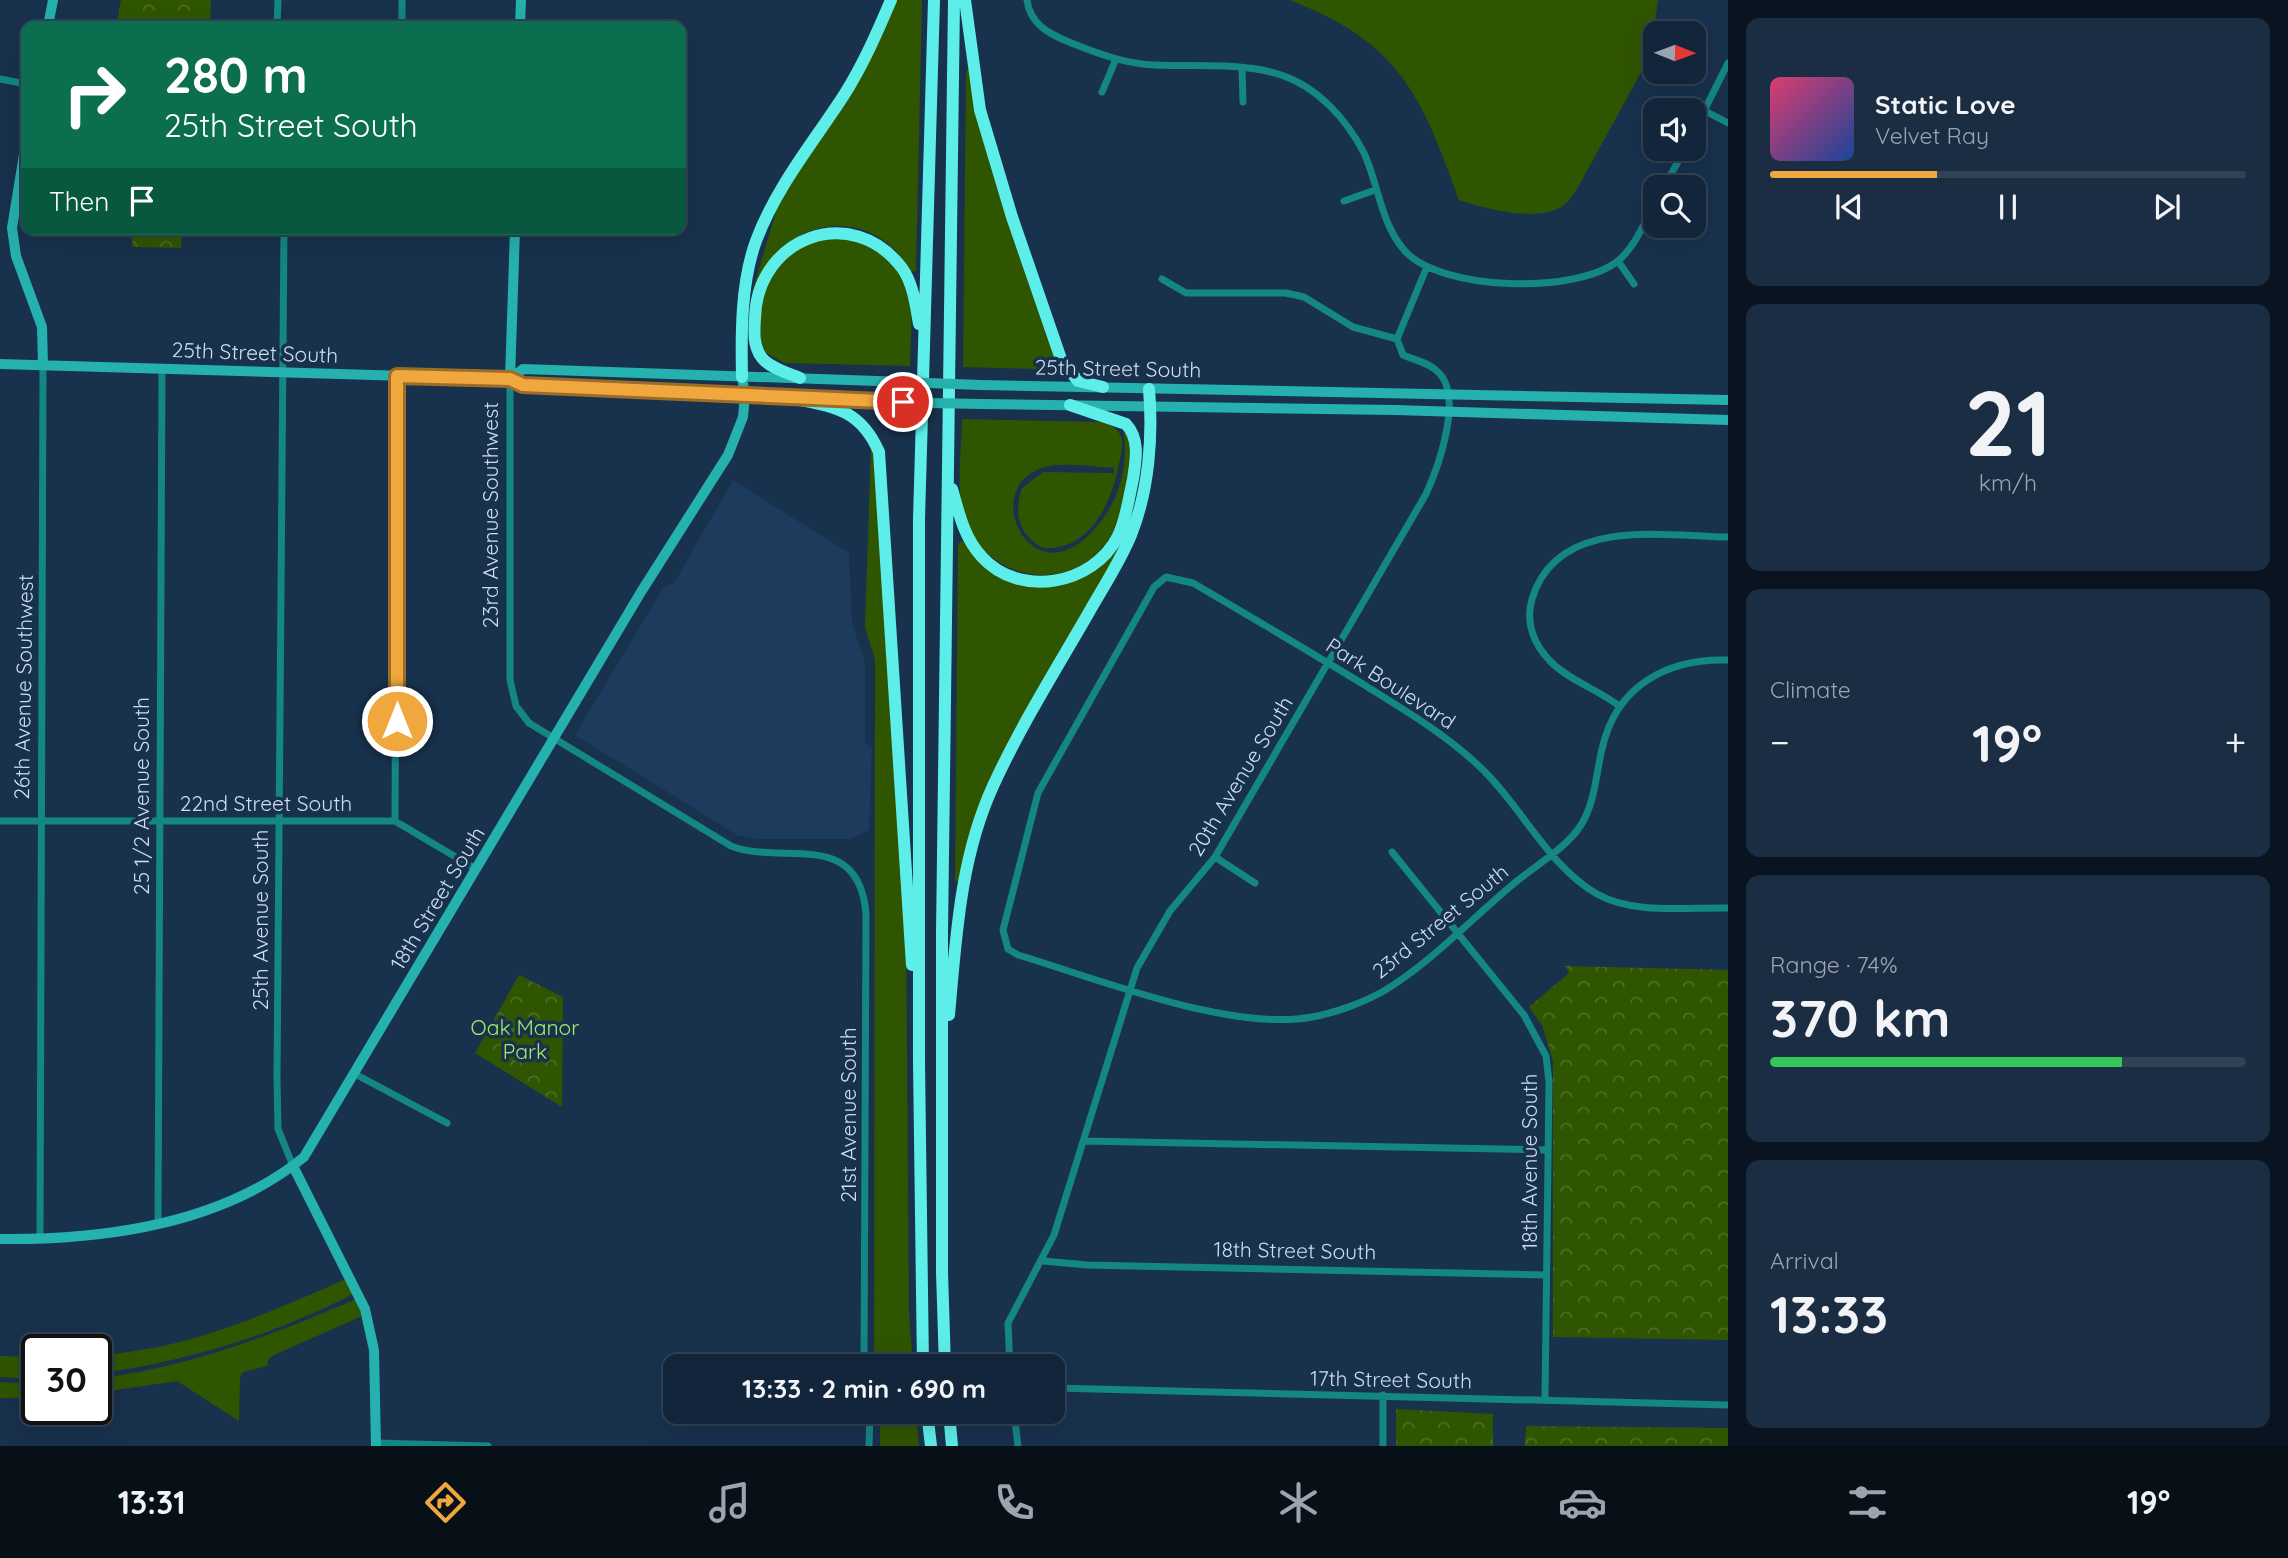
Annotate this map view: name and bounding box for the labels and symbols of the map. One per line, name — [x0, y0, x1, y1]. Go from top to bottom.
north arrow — [1643, 21, 1706, 84]
street label: 25th Street South — [171, 336, 339, 368]
street label: 25th Street South — [1035, 354, 1201, 382]
pin — [873, 372, 933, 432]
street label: 23rd Avenue Southwest — [477, 402, 503, 628]
street label: 26th Avenue Southwest — [8, 574, 38, 800]
street label: Park Boulevard — [1321, 632, 1461, 734]
position arrow — [360, 684, 434, 758]
street label: 20th Avenue South — [1182, 691, 1298, 861]
street label: 25 1/2 Avenue South — [128, 697, 154, 895]
street label: 22nd Street South — [180, 790, 352, 816]
street label: 18th Street South — [384, 822, 490, 974]
street label: 25th Avenue South — [247, 830, 273, 1010]
street label: 23rd Street South — [1367, 858, 1513, 984]
park label: Oak Manor Park — [471, 1014, 579, 1064]
street label: 21st Avenue South — [835, 1027, 861, 1203]
street label: 18th Avenue South — [1516, 1074, 1542, 1250]
street label: 18th Street South — [1214, 1236, 1376, 1264]
speed limit sign: 30 — [21, 1334, 112, 1425]
street label: 17th Street South — [1310, 1365, 1472, 1393]

